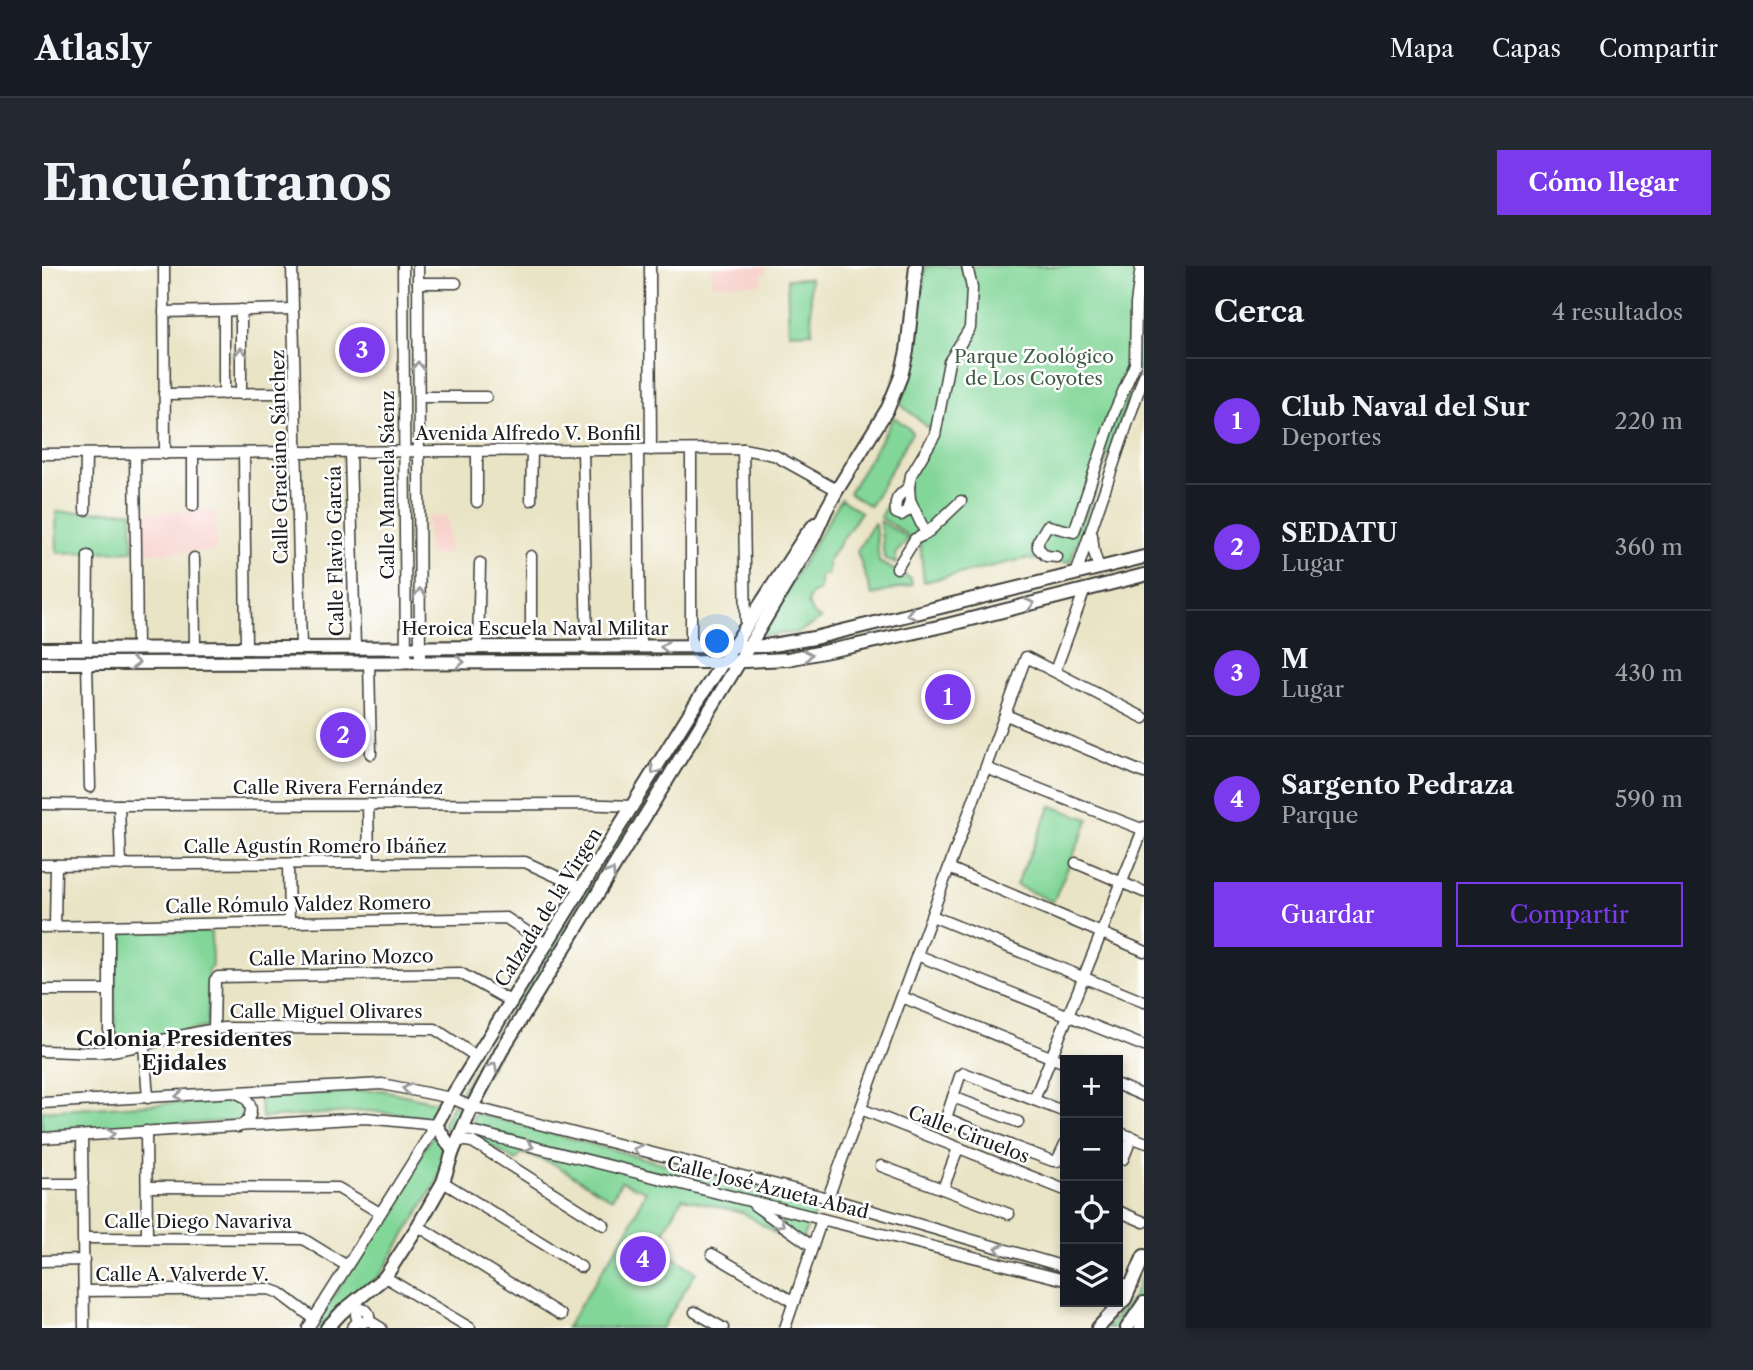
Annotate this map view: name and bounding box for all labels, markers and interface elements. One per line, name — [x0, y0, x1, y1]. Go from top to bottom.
text: Atlasly — [35, 28, 151, 69]
text: Mapa — [1390, 34, 1454, 63]
text: Capas — [1492, 34, 1561, 63]
text: Compartir — [1599, 34, 1718, 63]
button: Cómo llegar — [1497, 150, 1711, 215]
text: Encuéntranos — [42, 152, 392, 213]
text: Cerca — [1214, 293, 1304, 330]
text: 4 resultados — [1552, 298, 1683, 326]
pin: 3 — [339, 324, 385, 376]
park label: Parque Zoológico de Los Coyotes — [954, 345, 1114, 390]
one-way arrow — [233, 346, 249, 357]
street label: Calle Graciano Sánchez — [266, 349, 293, 565]
one-way arrow — [410, 360, 426, 371]
street label: Calle Manuela Sáenz — [376, 390, 399, 580]
text: Club Naval del Sur — [1281, 391, 1529, 423]
text: 1 — [1232, 407, 1242, 435]
text: 220 m — [1614, 407, 1683, 435]
street label: Avenida Alfredo V. Bonfil — [414, 422, 641, 445]
text: Deportes — [1281, 423, 1382, 451]
street label: Calle Flavio García — [323, 465, 348, 637]
text: SEDATU — [1281, 517, 1398, 549]
text: 2 — [1230, 533, 1244, 561]
text: 360 m — [1615, 533, 1683, 561]
text: Lugar — [1281, 549, 1344, 577]
one-way arrow — [412, 588, 428, 598]
one-way arrow — [1023, 598, 1035, 612]
one-way arrow — [905, 606, 917, 621]
street label: Heroica Escuela Naval Militar — [401, 617, 669, 640]
your location — [700, 624, 734, 658]
one-way arrow — [659, 639, 670, 655]
text: M — [1281, 643, 1309, 675]
one-way arrow — [802, 649, 814, 664]
one-way arrow — [455, 654, 466, 670]
one-way arrow — [130, 655, 140, 671]
text: 3 — [1231, 659, 1244, 687]
text: 430 m — [1615, 659, 1683, 687]
pin: 1 — [925, 671, 971, 723]
text: Lugar — [1281, 675, 1344, 703]
pin: 2 — [320, 709, 366, 761]
one-way arrow — [651, 762, 664, 775]
text: Sargento Pedraza — [1281, 769, 1514, 801]
street label: Calle Rivera Fernández — [233, 776, 443, 799]
text: 4 — [1230, 785, 1244, 813]
text: 590 m — [1615, 785, 1683, 813]
text: Parque — [1281, 801, 1358, 829]
street label: Calzada de la Virgen — [490, 823, 607, 991]
street label: Calle Agustín Romero Ibáñez — [183, 835, 447, 858]
one-way arrow — [603, 868, 616, 881]
button: Guardar — [1214, 882, 1442, 947]
button: Compartir — [1456, 882, 1683, 947]
street label: Calle Rómulo Valdez Romero — [165, 891, 431, 918]
street label: Calle Marino Mozco — [248, 944, 434, 971]
street label: Calle Miguel Olivares — [230, 1000, 423, 1023]
district label: Colonia Presidentes Ejidales — [76, 1026, 292, 1075]
map controls — [1060, 1055, 1123, 1307]
button: + — [1060, 1055, 1123, 1118]
one-way arrow — [485, 1062, 498, 1074]
one-way arrow — [401, 1083, 413, 1098]
one-way arrow — [174, 1088, 185, 1103]
street label: Calle Ciruelos — [905, 1101, 1033, 1168]
button: − — [1060, 1118, 1123, 1181]
one-way arrow — [105, 1127, 116, 1142]
one-way arrow — [523, 1138, 535, 1152]
one-way arrow — [632, 1144, 644, 1158]
street label: Calle José Azueta Abad — [665, 1151, 872, 1224]
button: locate — [1060, 1181, 1123, 1244]
street label: Calle Diego Navariva — [104, 1210, 292, 1233]
one-way arrow — [772, 1215, 785, 1227]
pin: 4 — [620, 1233, 666, 1285]
one-way arrow — [994, 1242, 1006, 1257]
button: layers — [1060, 1244, 1123, 1307]
street label: Calle A. Valverde V. — [95, 1263, 269, 1286]

